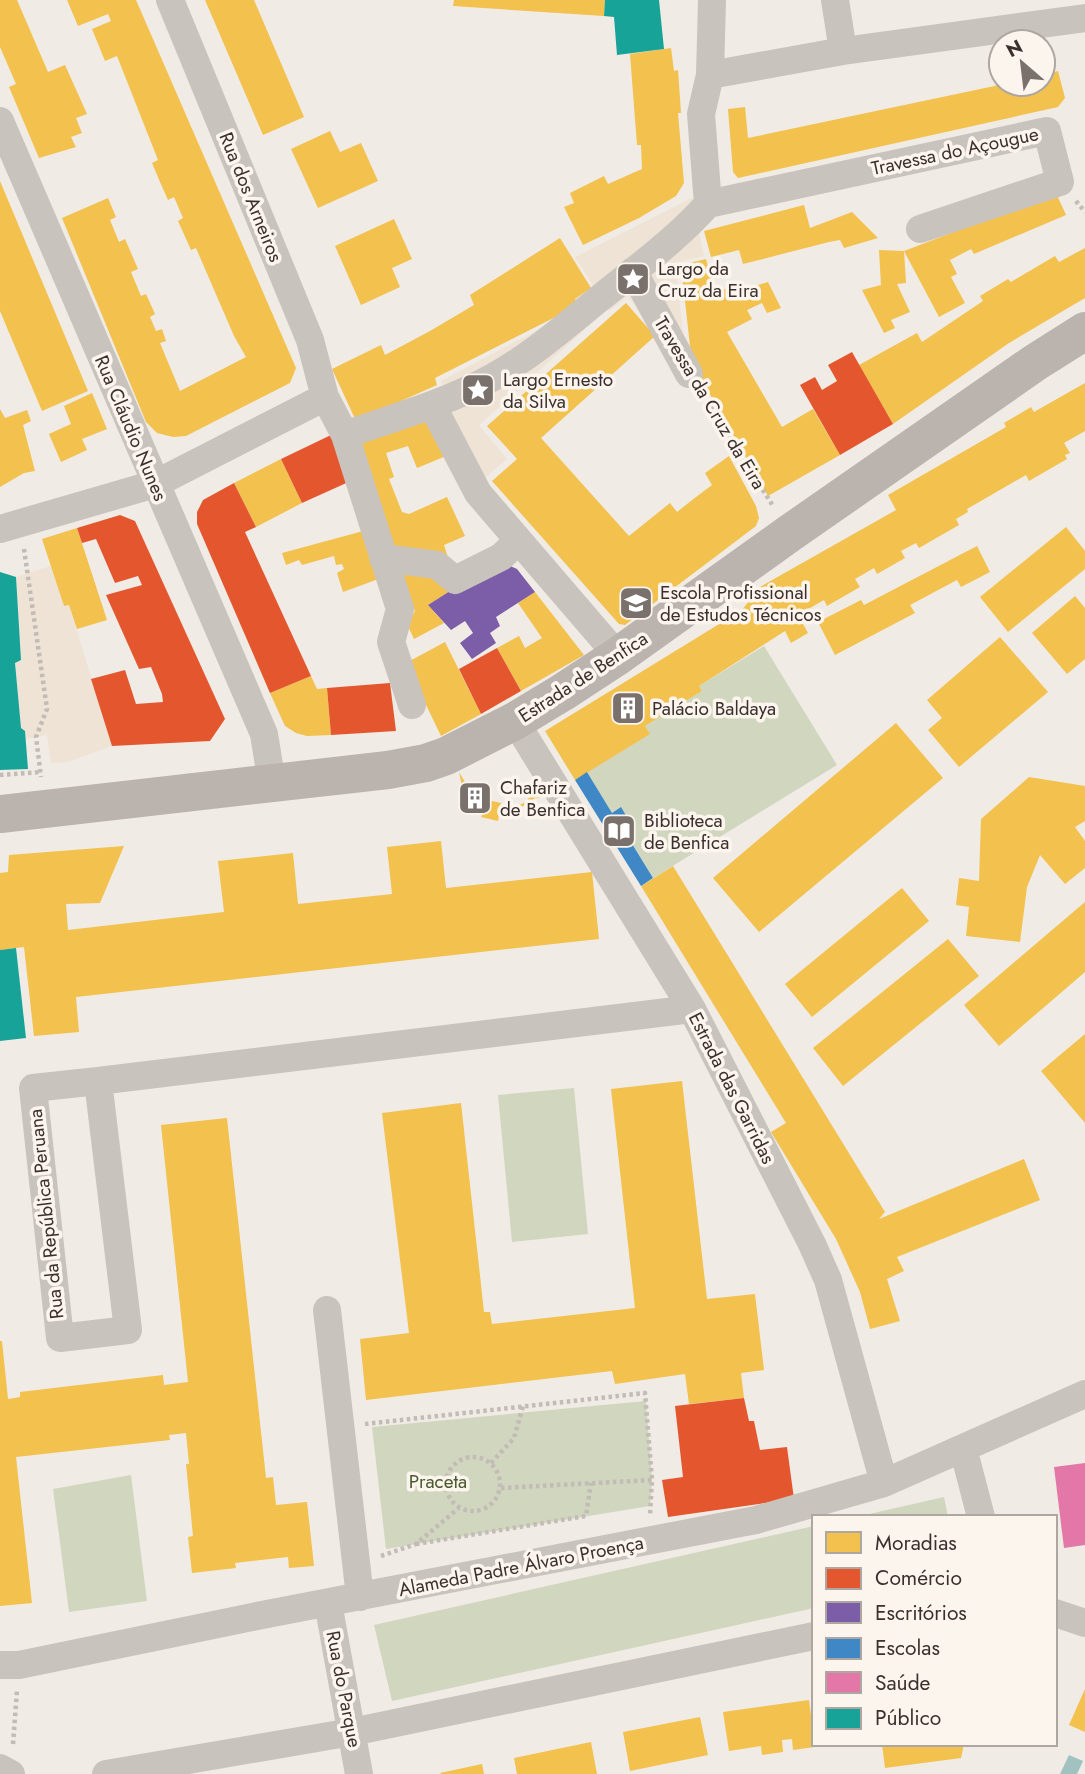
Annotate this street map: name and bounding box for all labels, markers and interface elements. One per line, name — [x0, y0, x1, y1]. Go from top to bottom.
north arrow — [987, 28, 1057, 98]
text: N — [1001, 33, 1027, 64]
street label: Travessa do Açougue — [869, 120, 1041, 182]
street label: Rua dos Arneiros — [213, 128, 289, 266]
place label: Largo da Cruz da Eira — [658, 255, 759, 304]
place icon: Largo da Cruz da Eira — [614, 260, 652, 298]
street label: Travessa da Cruz da Eira — [648, 312, 772, 494]
street label: Rua Cláudio Nunes — [88, 351, 174, 505]
place label: Largo Ernesto da Silva — [503, 366, 613, 415]
place icon: Largo Ernesto da Silva — [459, 371, 497, 409]
place label: Escola Profissional de Estudos Técnicos — [660, 579, 822, 628]
school or university icon: Escola Profissional de Estudos Técnicos — [617, 584, 655, 622]
street label: Estrada de Benfica — [513, 625, 653, 729]
building icon: Palácio Baldaya — [609, 689, 647, 727]
place label: Palácio Baldaya — [652, 695, 776, 722]
place label: Chafariz de Benfica — [500, 774, 585, 823]
building icon: Chafariz de Benfica — [456, 779, 494, 817]
place label: Biblioteca de Benfica — [644, 807, 729, 856]
library icon: Biblioteca de Benfica — [600, 812, 638, 850]
street label: Estrada das Garridas — [682, 1008, 782, 1169]
street label: Rua da República Peruana — [22, 1108, 70, 1320]
park label: Praceta — [409, 1468, 467, 1495]
legend — [812, 1515, 1057, 1746]
text: Moradias — [875, 1528, 957, 1558]
street label: Alameda Padre Álvaro Proença — [396, 1529, 646, 1603]
text: Comércio — [875, 1563, 962, 1593]
text: Escritórios — [875, 1598, 967, 1628]
street label: Rua do Parque — [319, 1628, 369, 1750]
text: Escolas — [875, 1633, 940, 1663]
text: Saúde — [875, 1668, 931, 1698]
text: Público — [875, 1703, 941, 1733]

